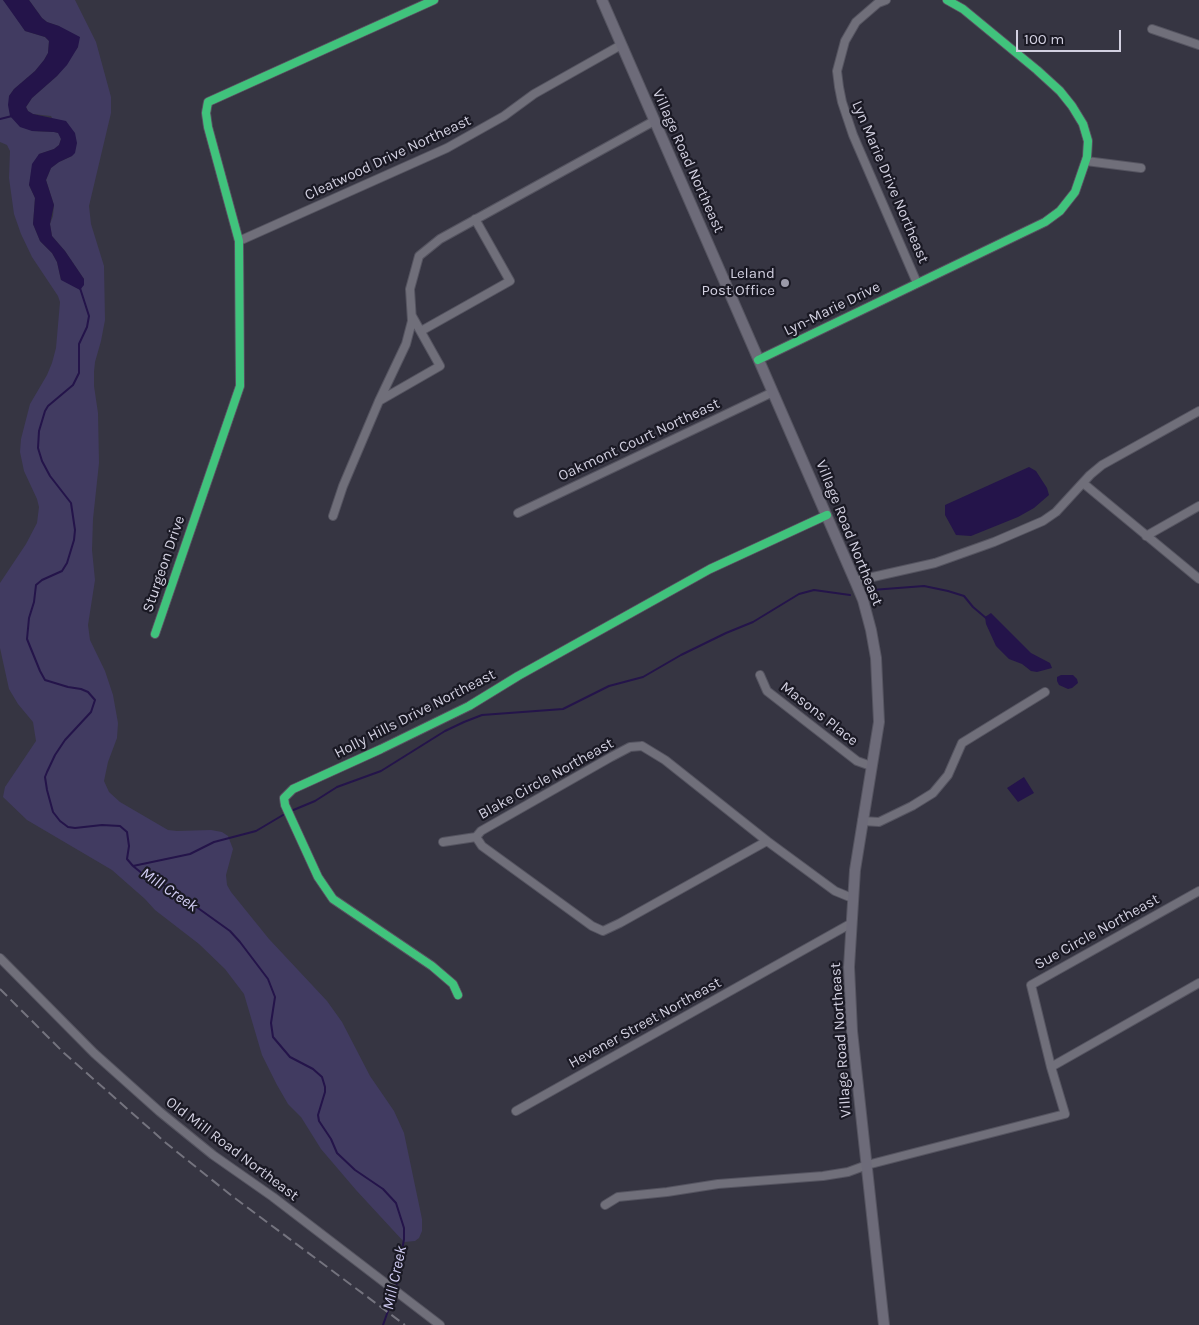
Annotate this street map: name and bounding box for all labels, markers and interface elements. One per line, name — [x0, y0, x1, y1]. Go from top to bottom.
scale bar — [1019, 20, 1124, 52]
text: 100 m — [1024, 30, 1064, 48]
street label: Village Road Northeast — [648, 86, 728, 236]
street label: Lyn Marie Drive Northeast — [848, 98, 932, 266]
street label: Cleatwood Drive Northeast — [302, 112, 474, 204]
place label: Leland Post Office — [702, 265, 775, 300]
marker: Leland Post Office — [779, 277, 791, 289]
street label: Lyn-Marie Drive — [781, 278, 883, 340]
street label: Oakmont Court Northeast — [555, 395, 723, 485]
street label: Village Road Northeast — [812, 458, 886, 608]
street label: Sturgeon Drive — [139, 513, 189, 615]
street label: Holly Hills Drive Northeast — [332, 666, 498, 762]
street label: Masons Place — [777, 678, 861, 750]
street label: Blake Circle Northeast — [475, 734, 617, 824]
water label: Mill Creek — [137, 864, 201, 916]
street label: Sue Circle Northeast — [1032, 890, 1162, 974]
street label: Village Road Northeast — [827, 962, 855, 1118]
street label: Hevener Street Northeast — [566, 974, 724, 1072]
street label: Old Mill Road Northeast — [162, 1093, 302, 1205]
water label: Mill Creek — [379, 1244, 411, 1312]

